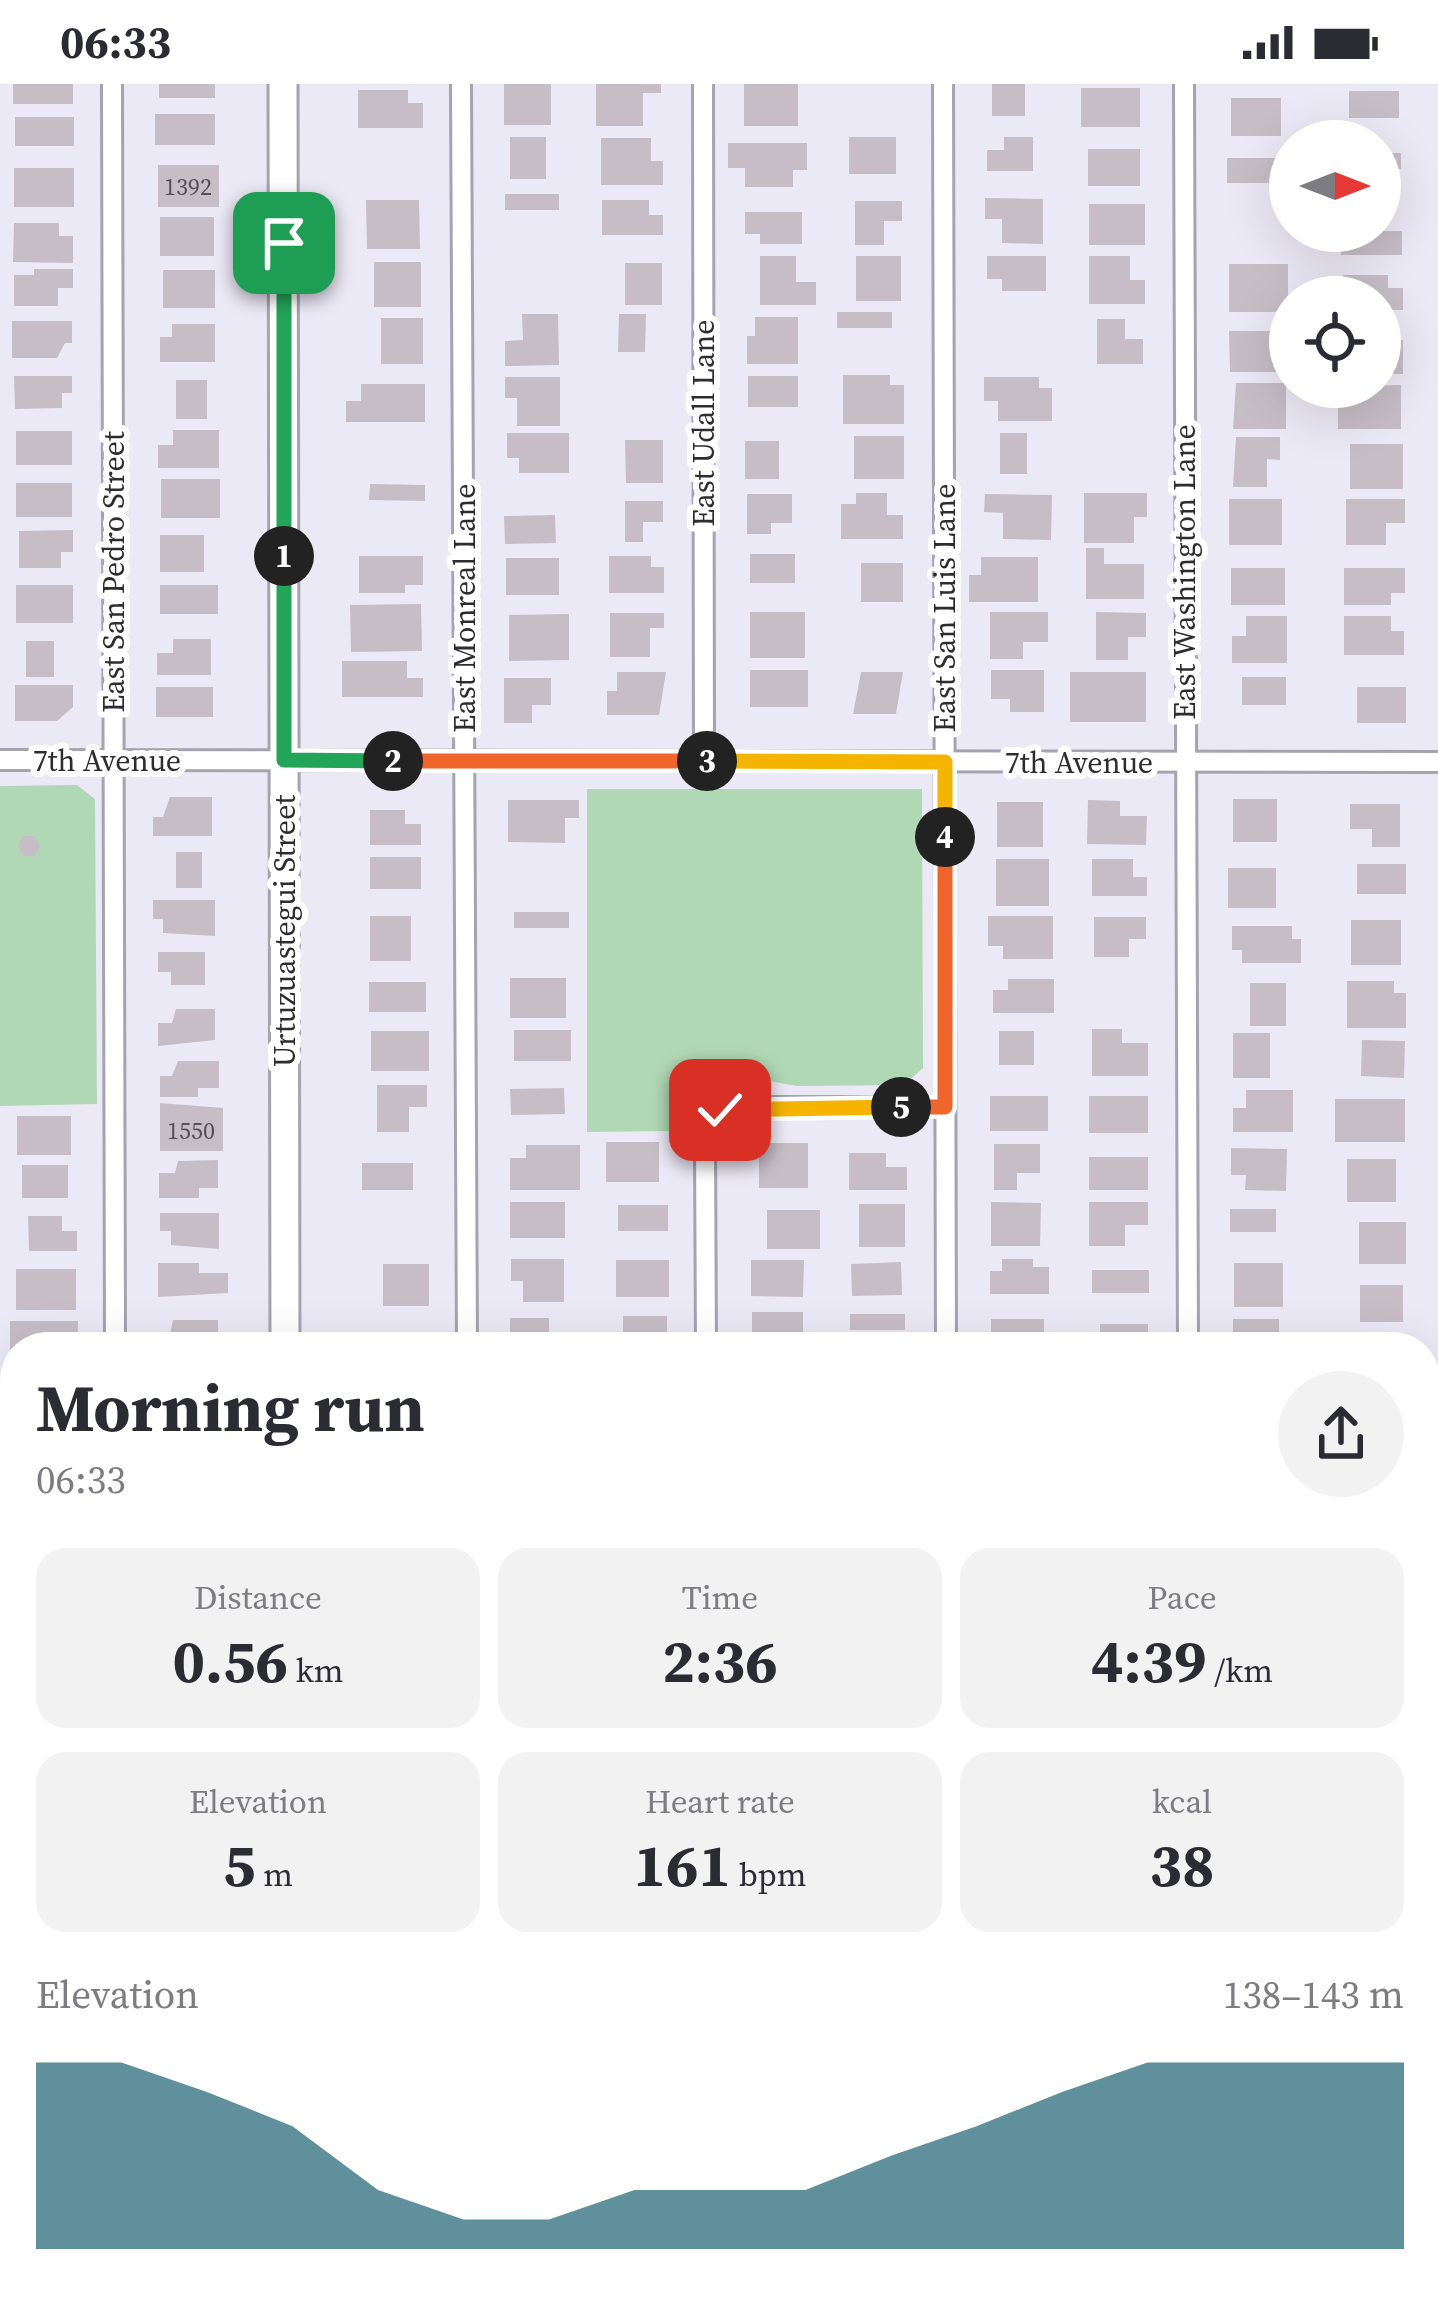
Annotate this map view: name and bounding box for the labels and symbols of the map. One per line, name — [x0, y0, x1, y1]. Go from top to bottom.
north arrow — [1269, 120, 1401, 252]
house number: 1392 — [164, 170, 212, 203]
pin — [233, 192, 335, 294]
street label: East Udall Lane — [683, 319, 724, 527]
street label: East Washington Lane — [1164, 424, 1205, 720]
street label: East San Pedro Street — [93, 431, 134, 713]
street label: East Monreal Lane — [444, 483, 485, 733]
street label: East San Luis Lane — [924, 484, 965, 732]
pin: 1 — [254, 526, 314, 586]
pin: 2 — [363, 731, 423, 791]
pin: 3 — [677, 731, 737, 791]
street label: 7th Avenue — [33, 740, 181, 781]
street label: 7th Avenue — [1005, 742, 1153, 783]
street label: Urtuzuastegui Street — [264, 795, 305, 1067]
pin: 4 — [915, 807, 975, 867]
pin — [669, 1059, 771, 1161]
pin: 5 — [871, 1077, 931, 1137]
house number: 1550 — [167, 1114, 215, 1147]

